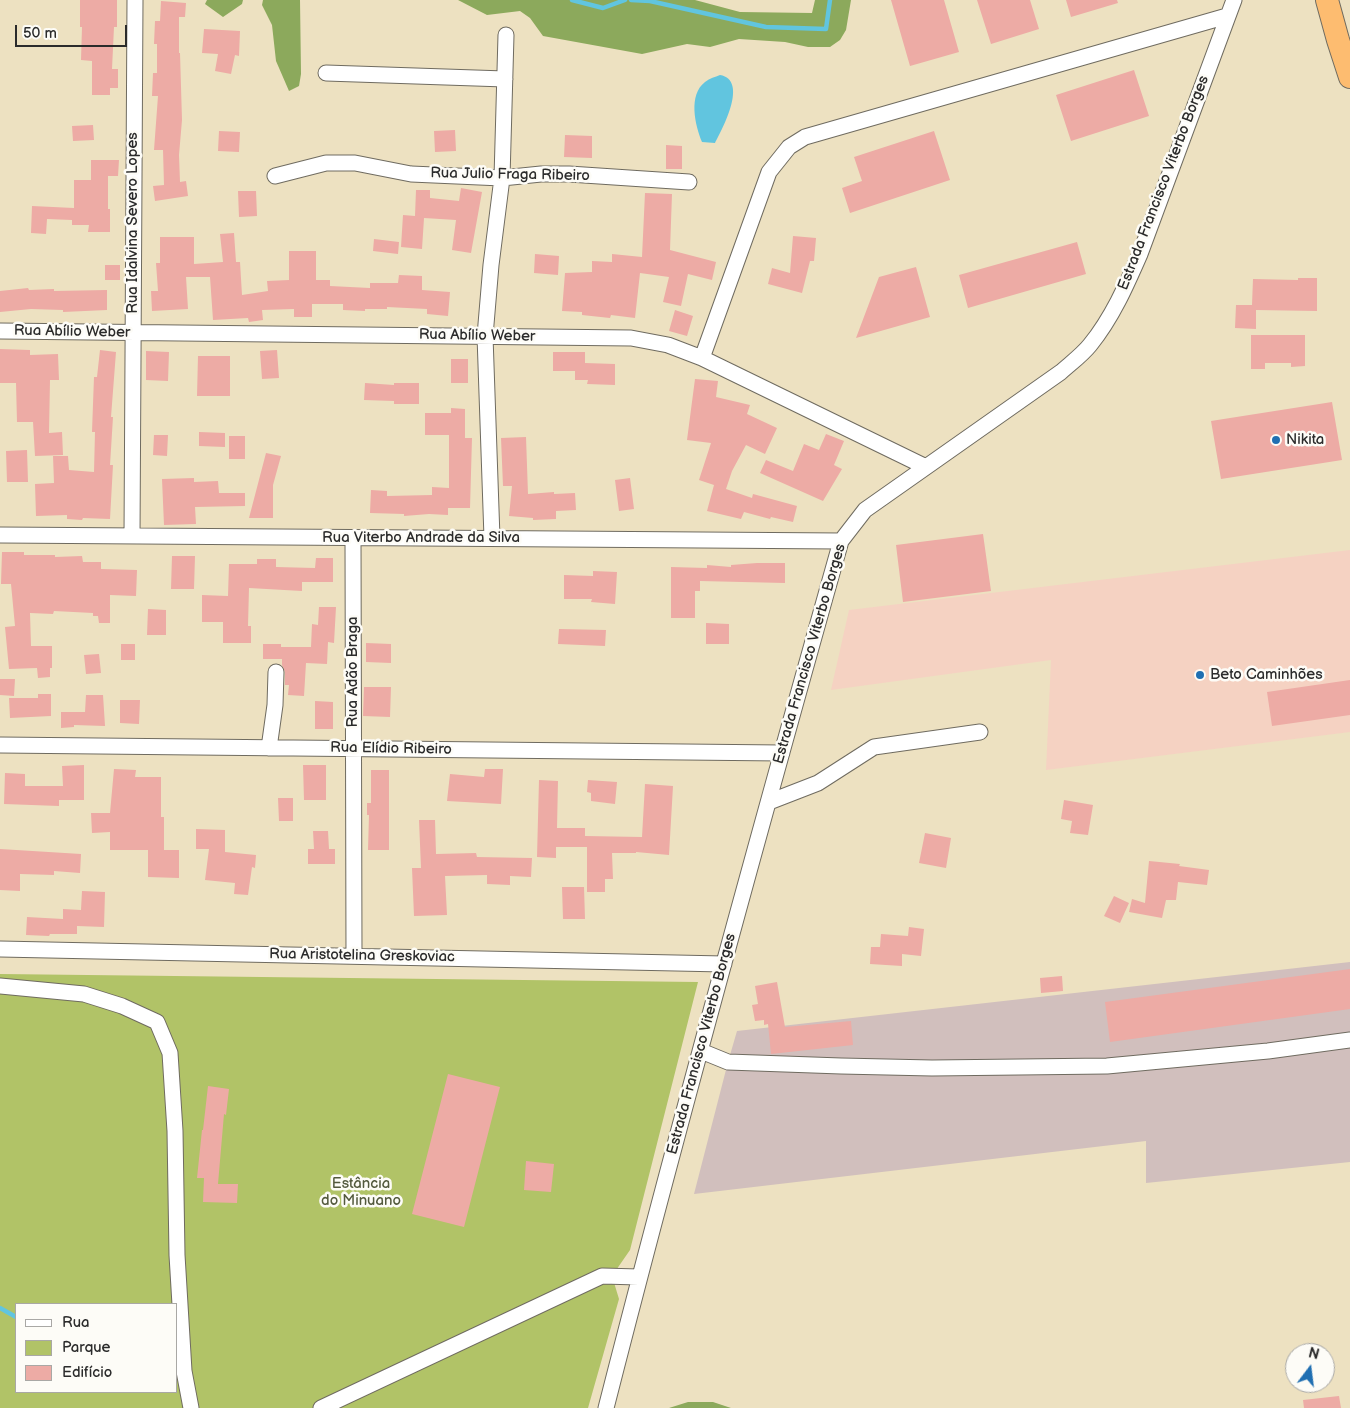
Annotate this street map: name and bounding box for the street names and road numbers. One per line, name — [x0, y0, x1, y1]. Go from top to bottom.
street label: Estrada Francisco Viterbo Borges — [1115, 73, 1213, 293]
street label: Rua Idalvina Severo Lopes — [124, 132, 142, 314]
street label: Rua Julio Fraga Ribeiro — [430, 165, 590, 185]
street label: Rua Abílio Weber — [14, 322, 130, 342]
street label: Rua Abílio Weber — [419, 326, 535, 346]
street label: Rua Viterbo Andrade da Silva — [322, 529, 520, 547]
street label: Estrada Francisco Viterbo Borges — [770, 542, 850, 766]
street label: Rua Adão Braga — [344, 616, 362, 728]
street label: Rua Elídio Ribeiro — [330, 739, 452, 759]
street label: Estrada Francisco Viterbo Borges — [664, 931, 740, 1157]
street label: Rua Aristotelina Greskoviac — [269, 945, 455, 967]

